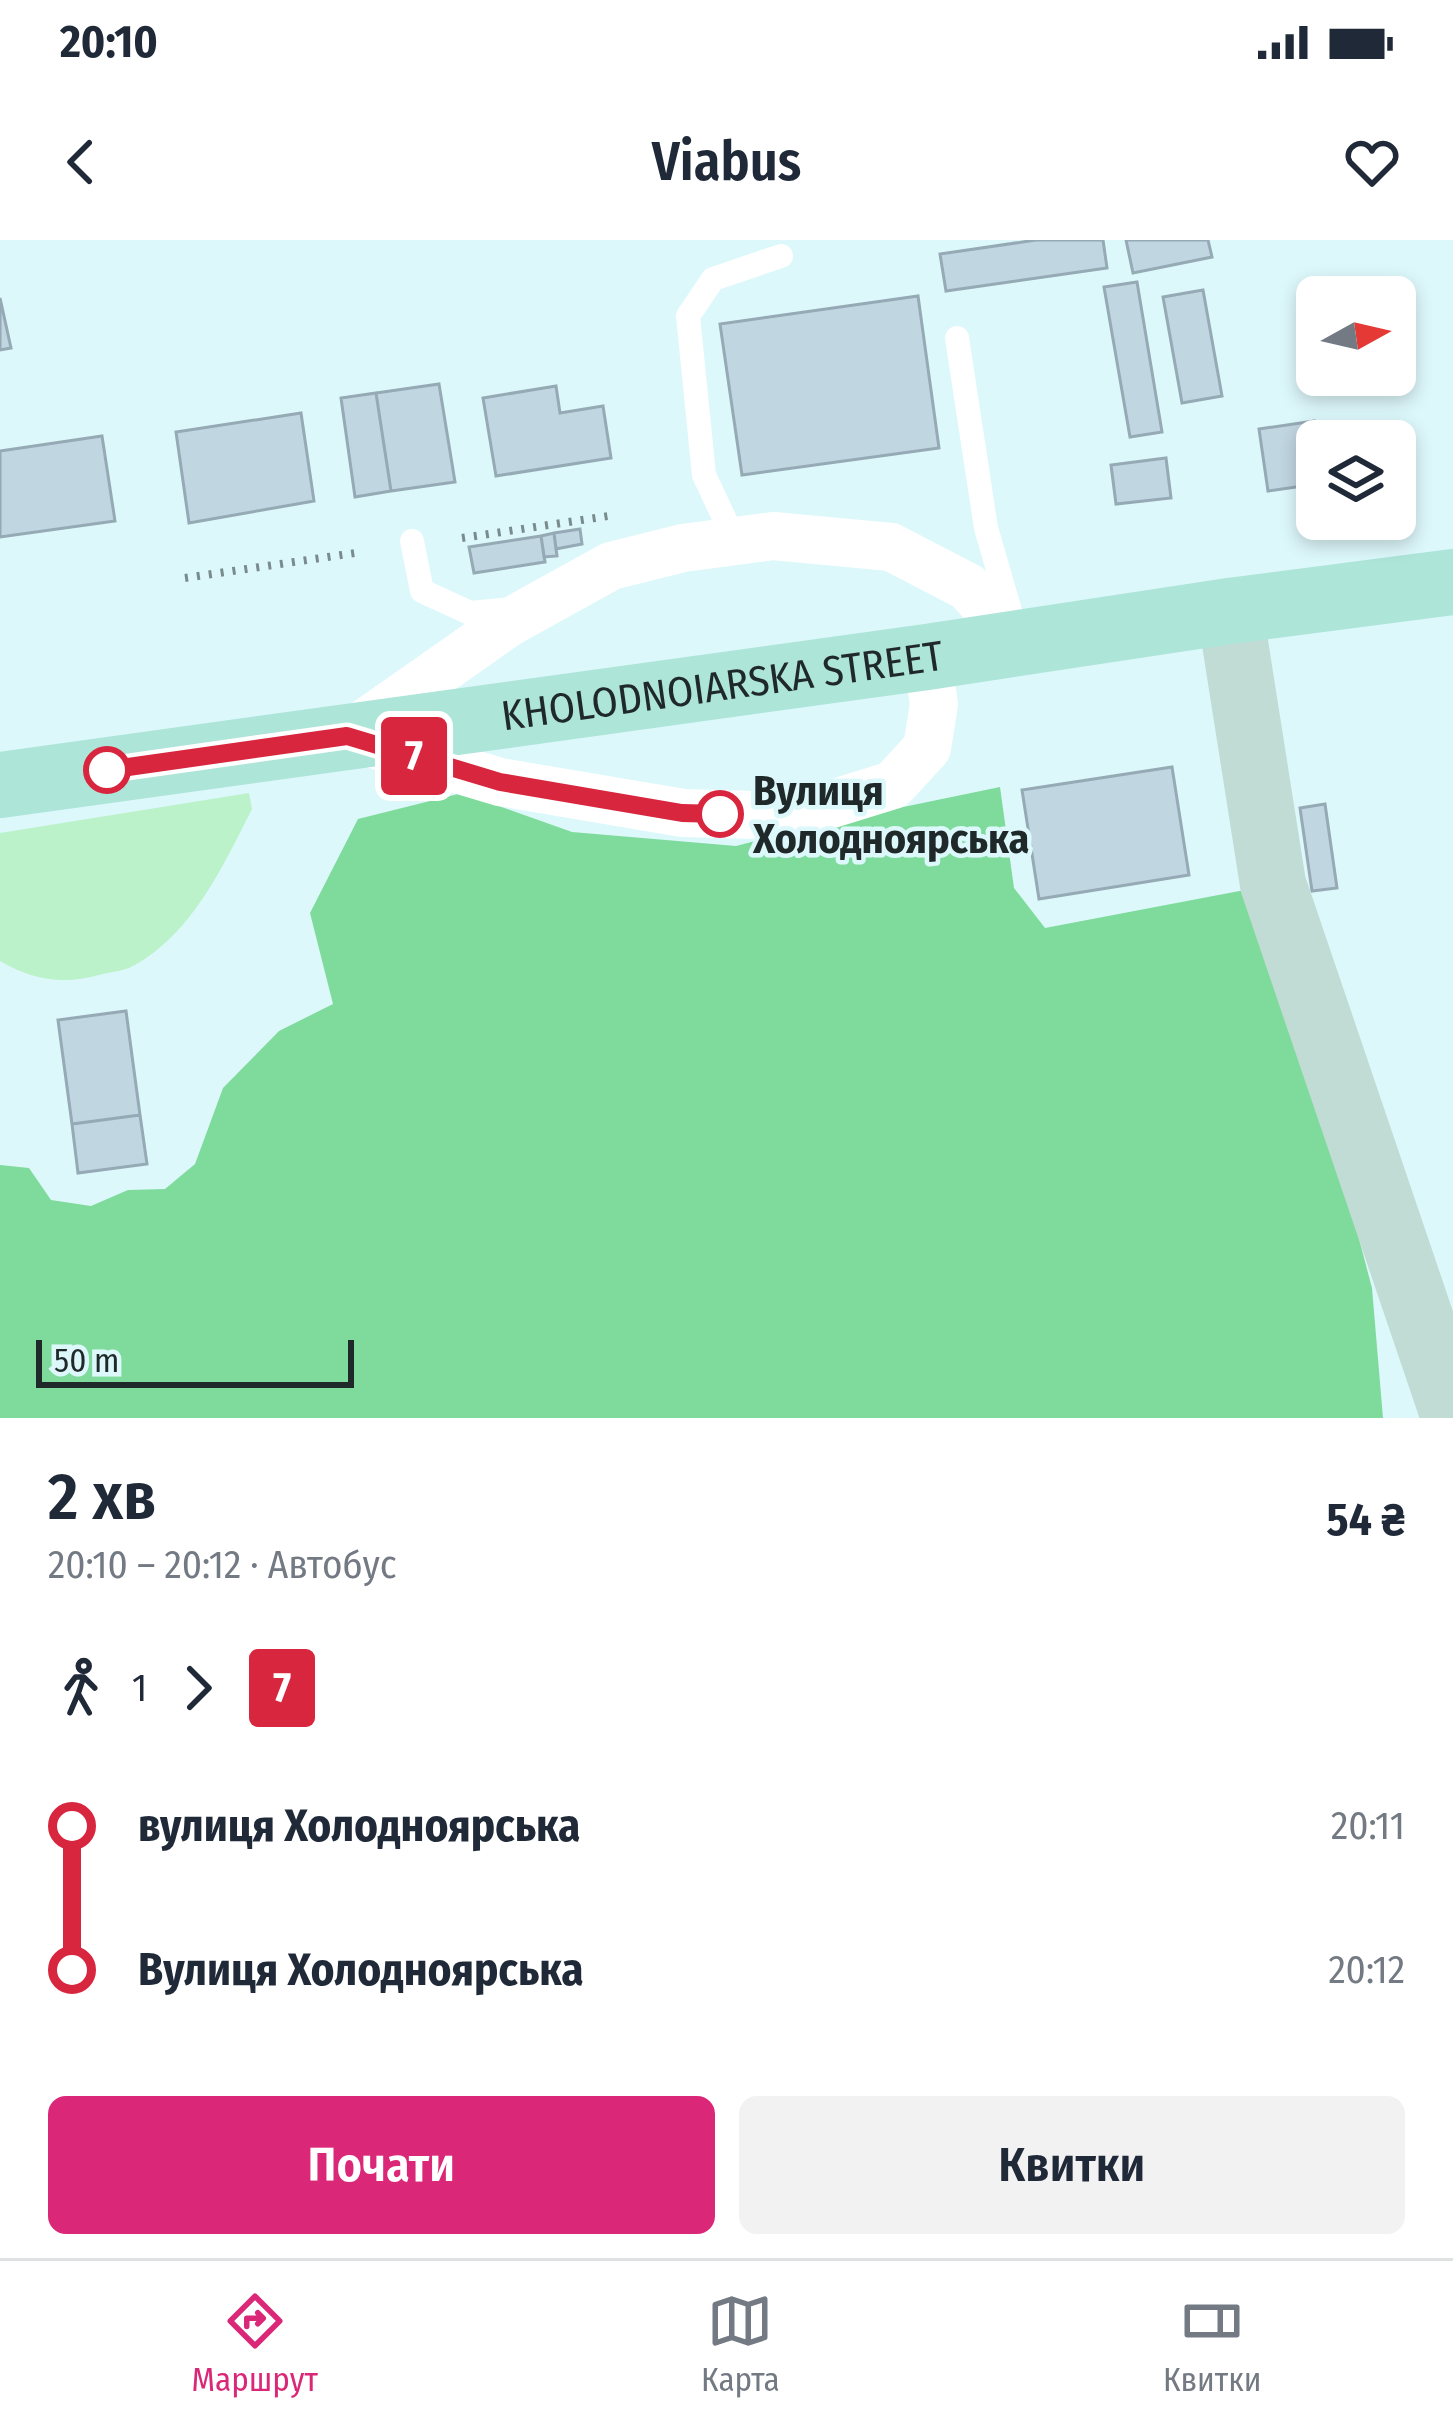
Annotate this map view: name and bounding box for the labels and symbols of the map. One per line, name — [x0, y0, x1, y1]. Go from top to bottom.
north arrow — [1296, 276, 1416, 396]
street label: KHOLODNOIARSKA STREET — [498, 631, 947, 741]
line badge: 7 — [375, 717, 453, 795]
unlabelled marker — [85, 748, 129, 792]
place label: Вулиця Холодноярська — [752, 766, 1029, 864]
marker: Вулиця Холодноярська — [698, 792, 742, 836]
scale bar — [36, 1334, 354, 1387]

